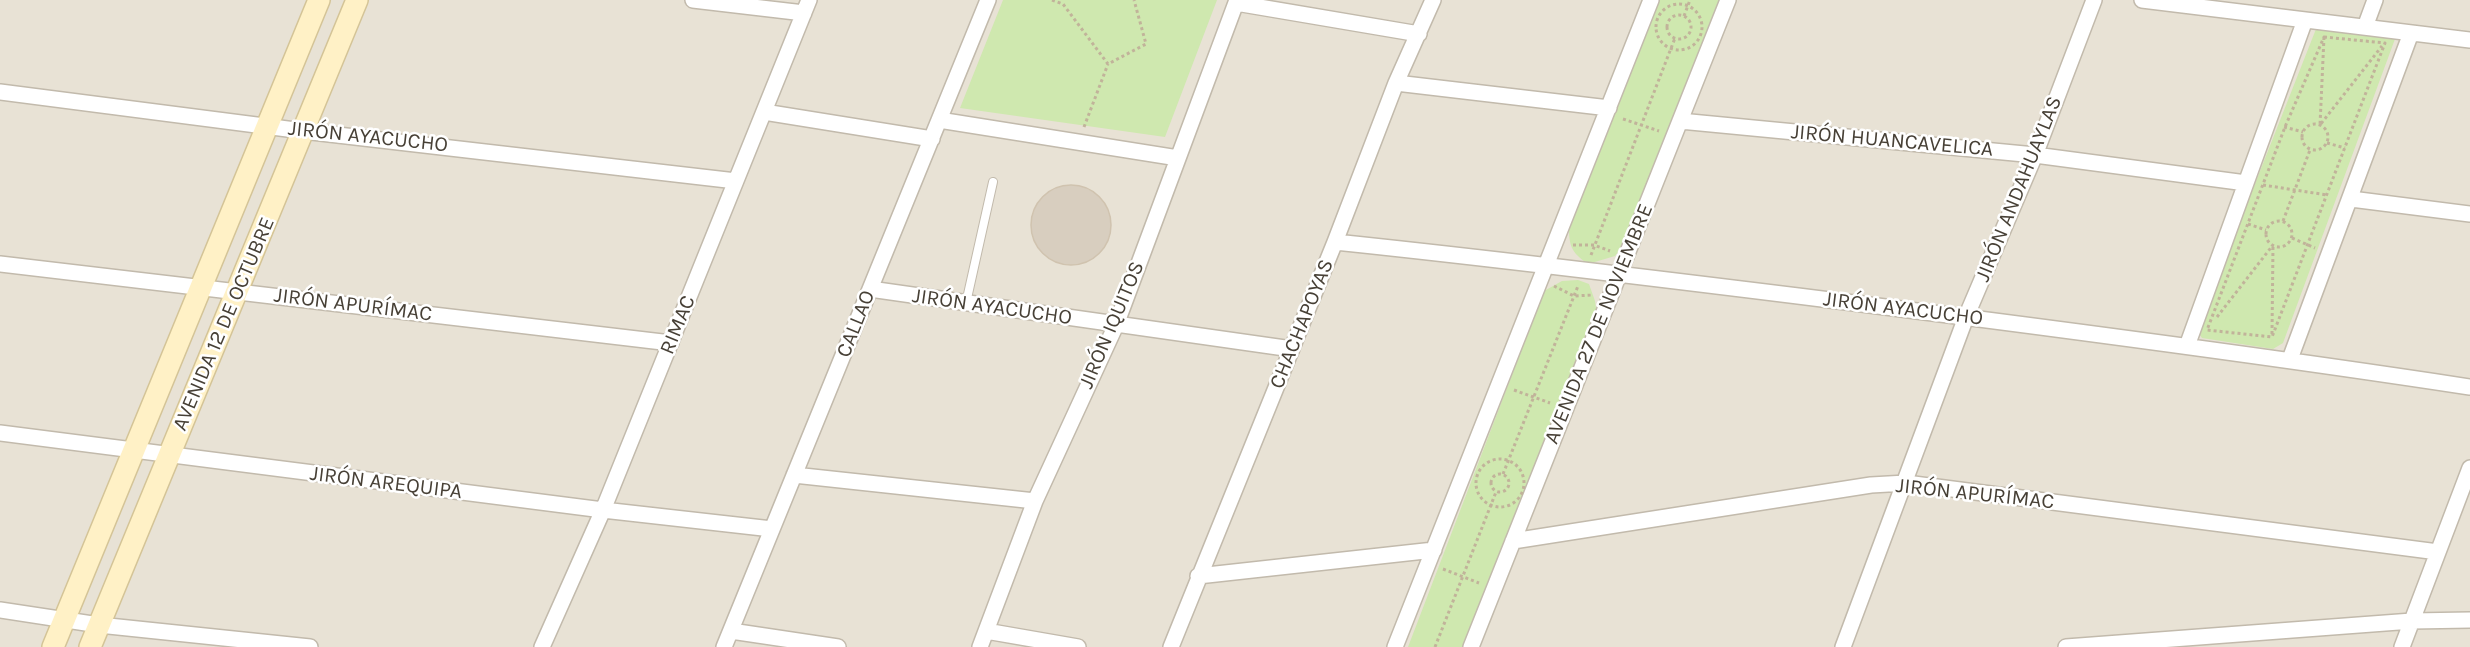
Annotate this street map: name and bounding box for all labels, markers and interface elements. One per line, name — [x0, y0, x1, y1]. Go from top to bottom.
street label: JIRÓN ANDAHUAYLAS — [1970, 93, 2068, 285]
street label: JIRÓN AYACUCHO — [287, 116, 449, 158]
street label: JIRÓN HUANCAVELICA — [1790, 120, 1994, 162]
street label: AVENIDA 27 DE NOVIEMBRE — [1539, 200, 1659, 448]
street label: AVENIDA 12 DE OCTUBRE — [168, 214, 280, 434]
street label: CHACHAPOYAS — [1265, 255, 1339, 393]
street label: JIRÓN IQUITOS — [1074, 257, 1150, 393]
street label: JIRÓN APURÍMAC — [273, 283, 433, 327]
street label: JIRÓN AYACUCHO — [911, 283, 1073, 331]
street label: CALLAO — [831, 287, 881, 361]
street label: JIRÓN AYACUCHO — [1822, 287, 1984, 331]
street label: RIMAC — [655, 292, 701, 358]
street label: JIRÓN AREQUIPA — [309, 461, 463, 505]
street label: JIRÓN APURÍMAC — [1895, 473, 2055, 515]

